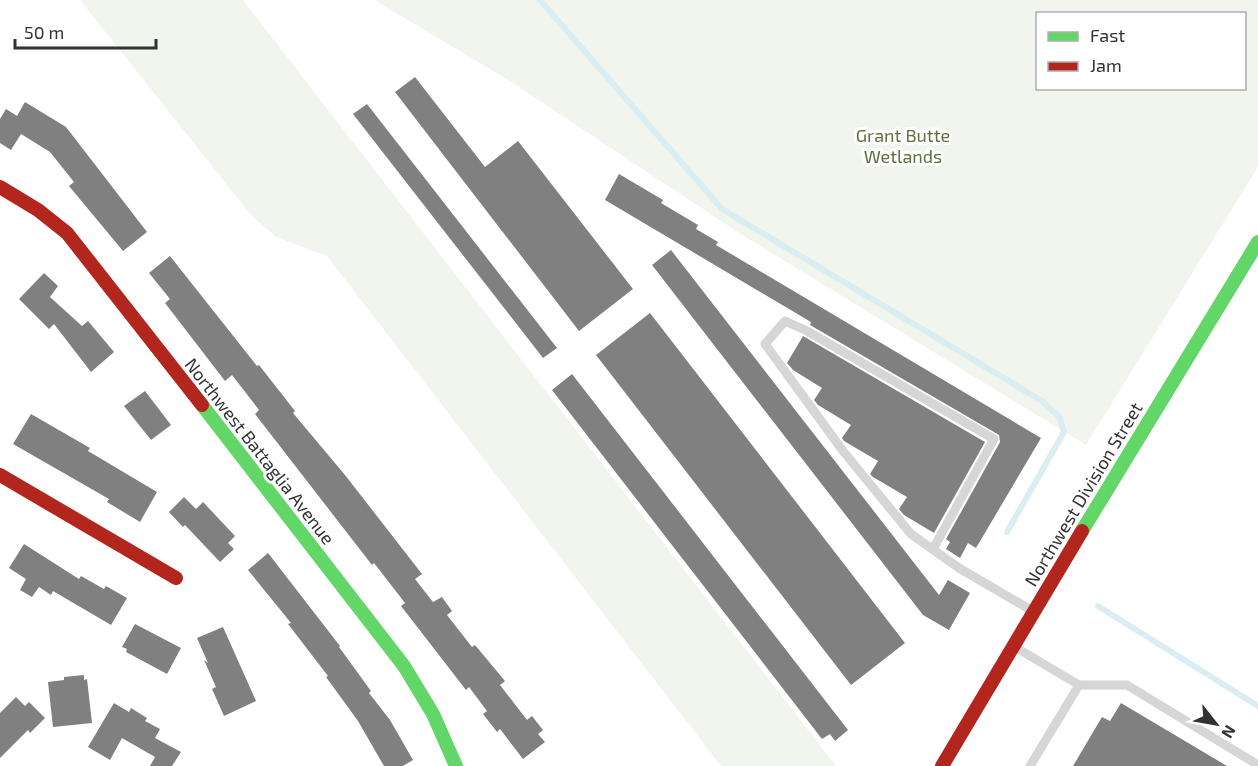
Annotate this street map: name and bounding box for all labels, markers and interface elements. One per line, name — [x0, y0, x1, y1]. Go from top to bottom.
scale bar — [15, 12, 156, 50]
legend — [1036, 12, 1246, 90]
text: 50 m — [24, 21, 64, 43]
text: Fast — [1090, 24, 1125, 46]
text: Jam — [1090, 54, 1122, 76]
park label: Grant Butte Wetlands — [856, 124, 950, 167]
street label: Northwest Battaglia Avenue — [180, 354, 340, 548]
street label: Northwest Division Street — [1019, 398, 1147, 590]
north arrow — [1186, 694, 1246, 754]
text: N — [1218, 722, 1240, 742]

